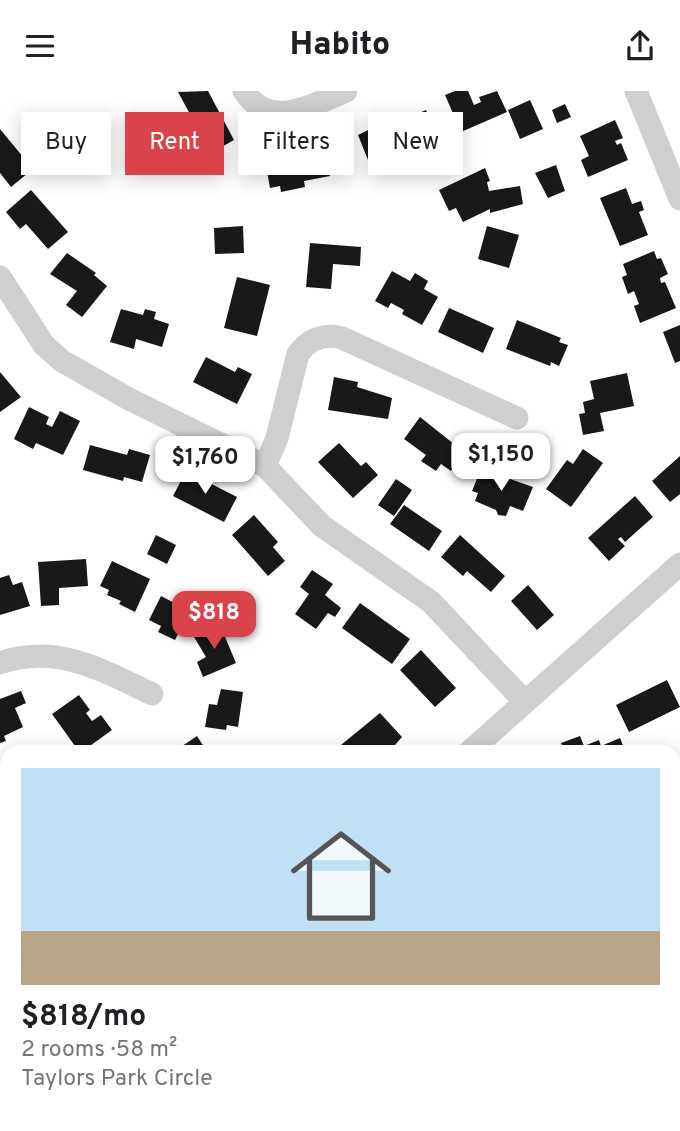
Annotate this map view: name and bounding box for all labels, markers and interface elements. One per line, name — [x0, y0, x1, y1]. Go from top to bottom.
text: Habito — [290, 26, 390, 66]
icon: menu — [21, 27, 59, 65]
icon: share — [621, 27, 659, 65]
chip: Buy — [21, 112, 111, 175]
chip: Rent — [125, 112, 224, 175]
chip: Filters — [238, 112, 354, 175]
chip: New — [368, 112, 463, 175]
pin: $1,150 — [444, 433, 558, 493]
pin: $1,760 — [148, 437, 262, 496]
text: $1,150 — [467, 441, 535, 470]
text: $1,760 — [171, 444, 239, 473]
pin: $818 — [173, 591, 255, 651]
text: $818 — [188, 599, 240, 628]
icon: home — [278, 813, 404, 939]
text: $818/mo — [21, 999, 146, 1036]
text: 2 rooms · 58 m² — [21, 1036, 177, 1065]
text: Taylors Park Circle — [21, 1065, 213, 1094]

